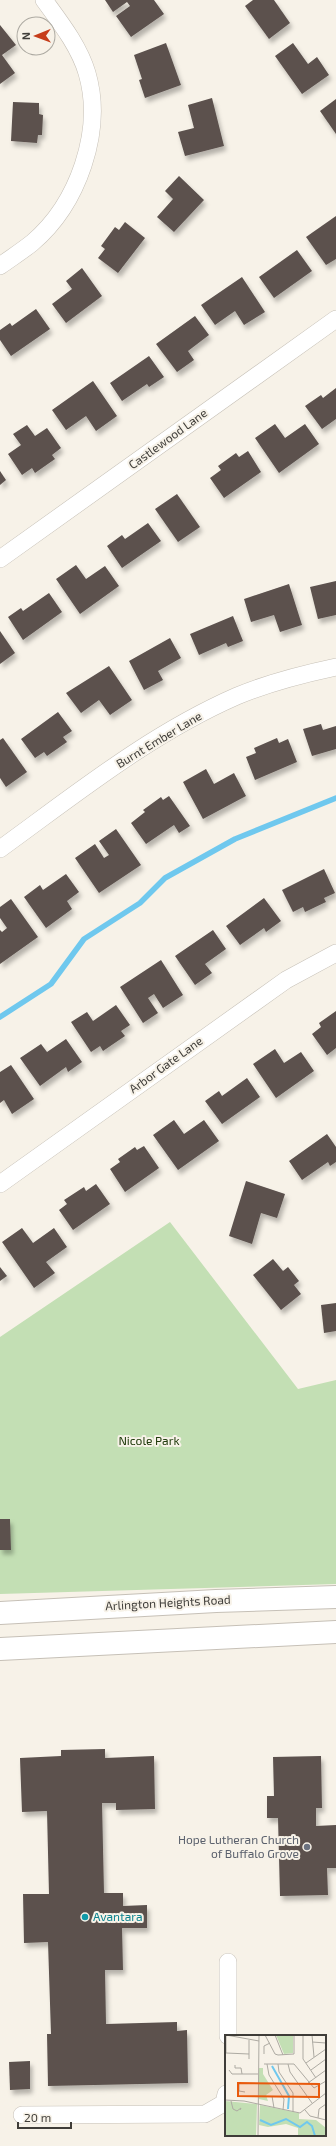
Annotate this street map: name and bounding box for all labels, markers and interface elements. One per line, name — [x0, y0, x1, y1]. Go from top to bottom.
north arrow — [16, 16, 56, 56]
text: N — [19, 32, 32, 40]
street label: Castlewood Lane — [126, 405, 209, 471]
street label: Burnt Ember Lane — [113, 708, 204, 770]
street label: Arbor Gate Lane — [126, 1033, 205, 1095]
park label: Nicole Park — [118, 1433, 180, 1447]
street label: Arlington Heights Road — [105, 1592, 231, 1612]
place label: Hope Lutheran Church of Buffalo Grove — [178, 1832, 299, 1860]
marker: Hope Lutheran Church of Buffalo Grove — [302, 1842, 312, 1852]
place label: Avantara — [93, 1909, 143, 1923]
marker: Avantara — [80, 1912, 90, 1922]
inset map — [225, 2035, 326, 2136]
scale bar — [18, 2104, 71, 2130]
text: 20 m — [24, 2110, 51, 2124]

